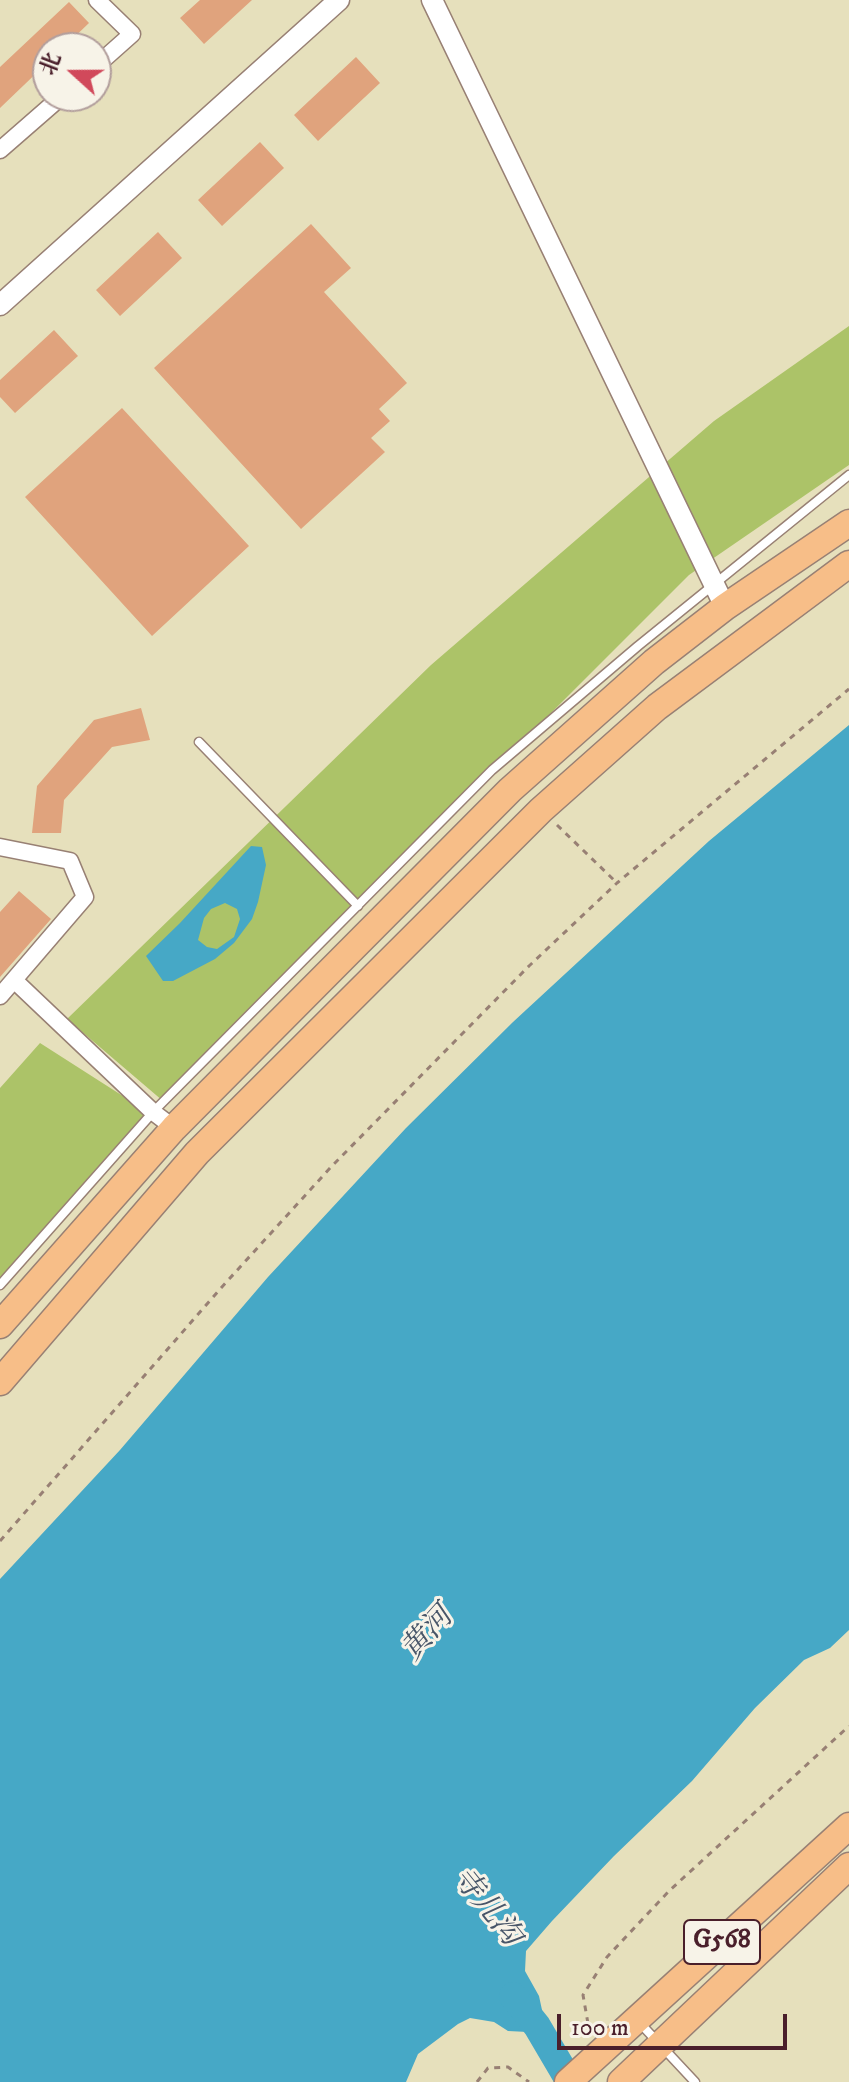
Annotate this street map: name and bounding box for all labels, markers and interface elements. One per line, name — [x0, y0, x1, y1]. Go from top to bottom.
north arrow — [32, 32, 112, 112]
text: 北 — [34, 49, 68, 79]
water label: 黄河 — [396, 1601, 462, 1669]
water label: 寺儿沟 — [443, 1862, 527, 1954]
road number: G568 — [684, 1920, 760, 1964]
scale bar — [561, 1998, 791, 2048]
text: 100 m — [571, 2013, 629, 2043]

